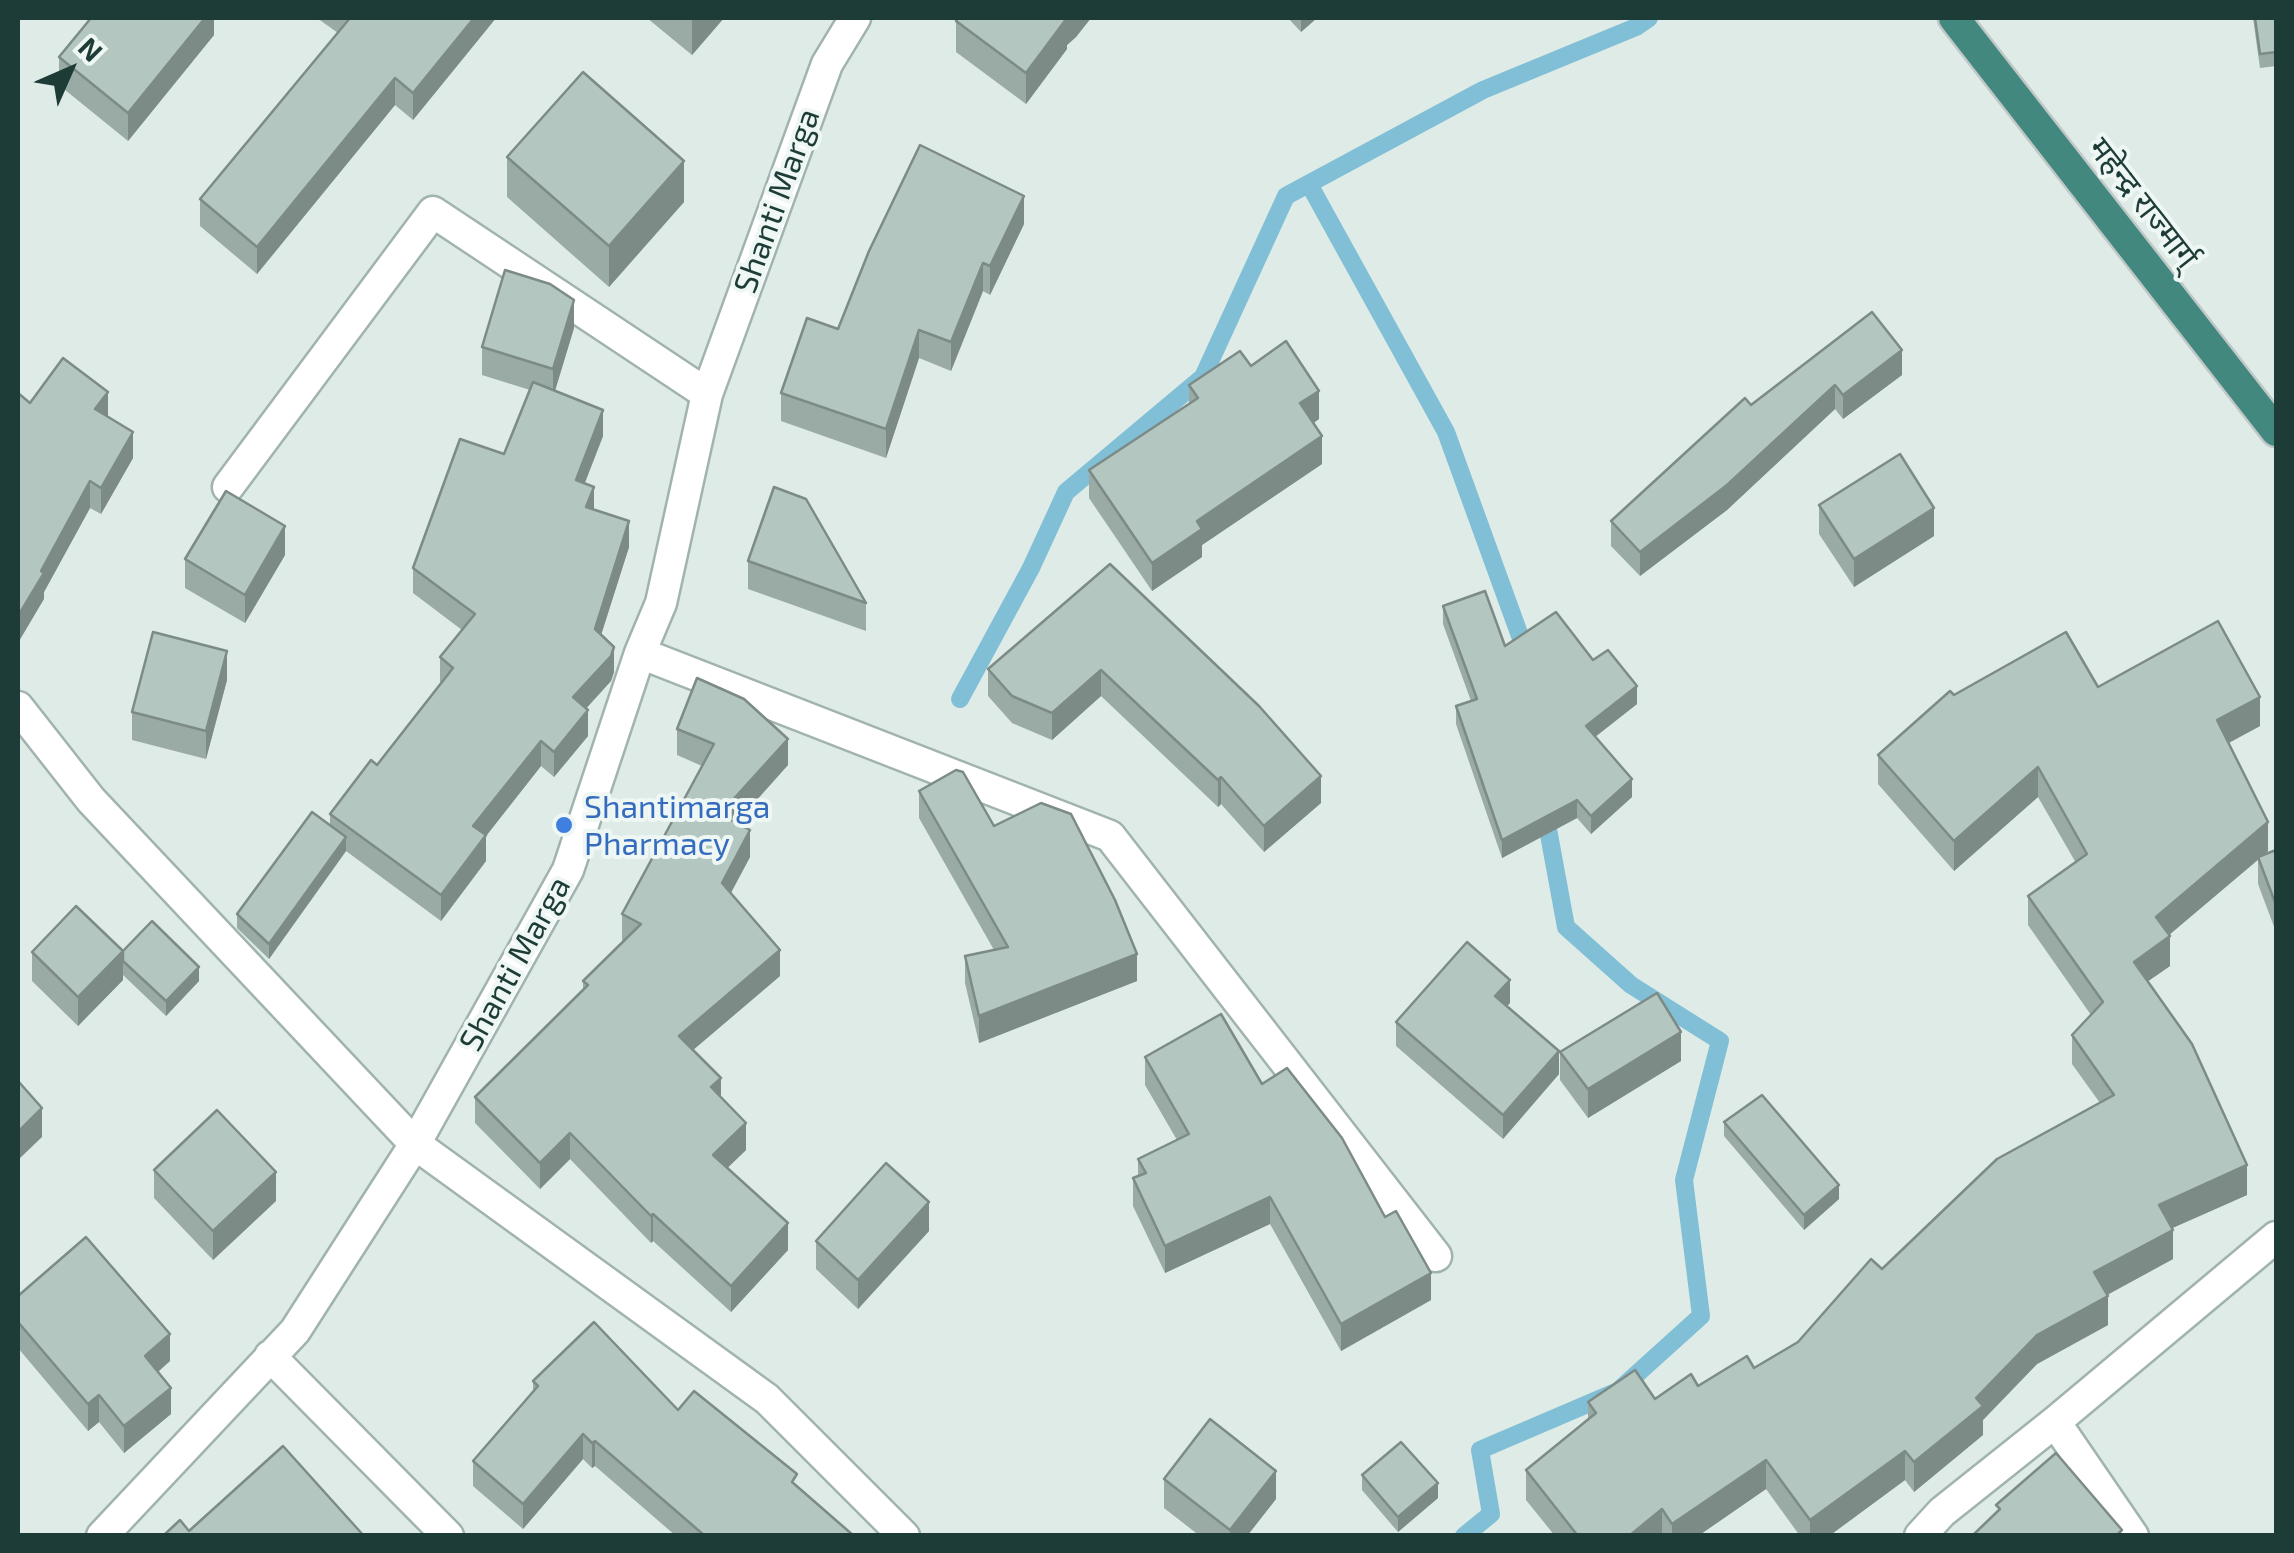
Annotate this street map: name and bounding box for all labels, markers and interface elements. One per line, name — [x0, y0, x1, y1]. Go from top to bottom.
north arrow — [20, 20, 120, 120]
text: N — [72, 30, 110, 68]
street label: Shanti Marga — [726, 103, 828, 299]
street label: महेन्द्र राज्मार्ग् — [2080, 130, 2206, 276]
place label: Shantimarga Pharmacy — [584, 788, 770, 863]
marker: Shantimarga Pharmacy — [553, 814, 575, 836]
street label: Shanti Marga — [451, 870, 579, 1058]

